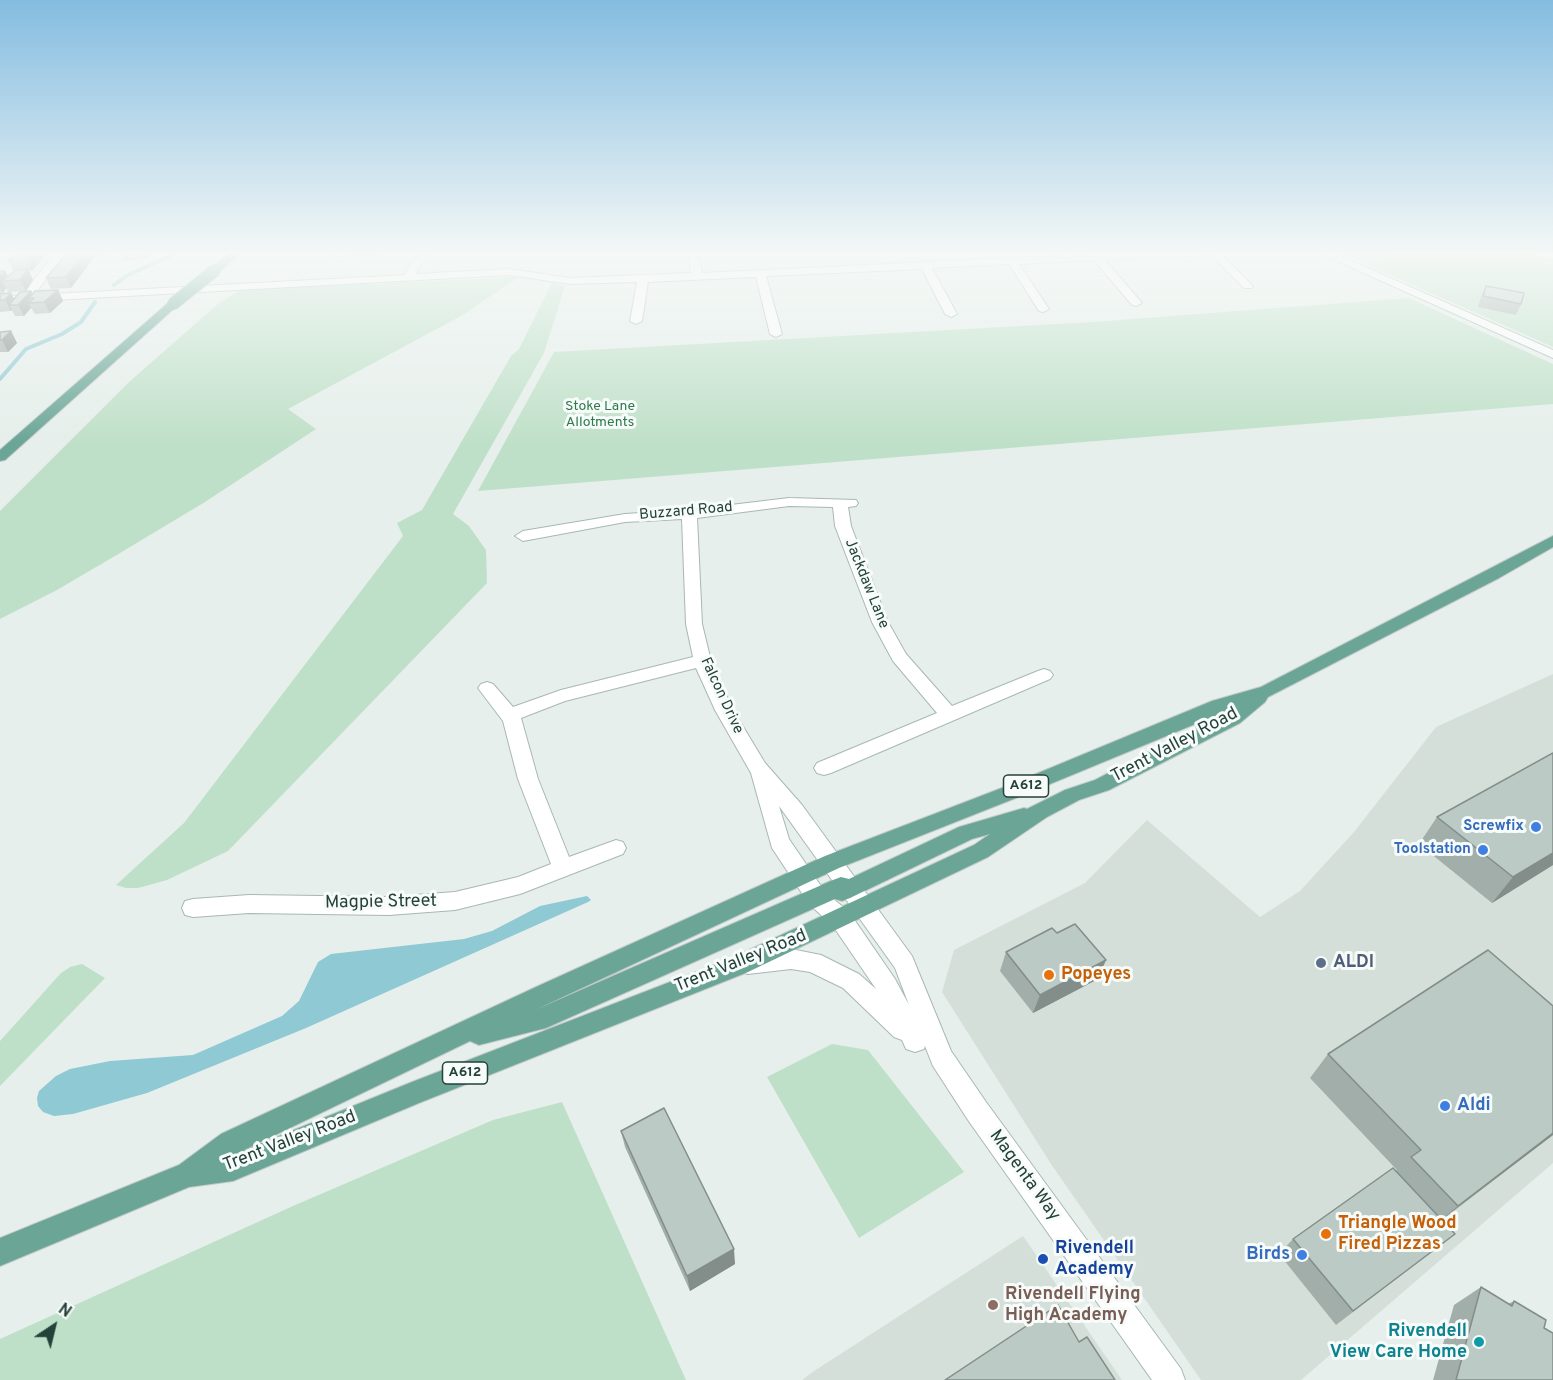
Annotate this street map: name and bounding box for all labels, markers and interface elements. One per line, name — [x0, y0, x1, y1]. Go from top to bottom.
park label: Stoke Lane Allotments — [565, 399, 635, 431]
street label: Buzzard Road — [639, 499, 733, 525]
street label: Jackdaw Lane — [840, 537, 892, 631]
street label: Falcon Drive — [695, 655, 747, 737]
street label: Trent Valley Road — [1108, 704, 1242, 788]
road number: A612 — [1004, 775, 1048, 797]
place label: Screwfix — [1463, 818, 1524, 836]
marker: Screwfix — [1529, 820, 1543, 834]
place label: Toolstation — [1394, 841, 1471, 859]
marker: Toolstation — [1476, 843, 1490, 857]
street label: Magpie Street — [325, 891, 437, 915]
street label: Trent Valley Road — [672, 926, 810, 998]
place label: ALDI — [1333, 952, 1374, 974]
marker: ALDI — [1314, 956, 1328, 970]
place label: Popeyes — [1061, 964, 1131, 986]
marker: Popeyes — [1042, 968, 1056, 982]
road number: A612 — [442, 1062, 488, 1084]
place label: Aldi — [1457, 1095, 1491, 1117]
marker: Aldi — [1438, 1099, 1452, 1113]
street label: Trent Valley Road — [221, 1107, 359, 1177]
street label: Magenta Way — [984, 1126, 1064, 1226]
place label: Triangle Wood Fired Pizzas — [1338, 1213, 1457, 1256]
marker: Triangle Wood Fired Pizzas — [1319, 1227, 1333, 1241]
place label: Rivendell Academy — [1055, 1238, 1134, 1280]
place label: Birds — [1246, 1244, 1290, 1266]
marker: Birds — [1295, 1248, 1309, 1262]
marker: Rivendell Academy — [1036, 1252, 1050, 1266]
place label: Rivendell Flying High Academy — [1005, 1284, 1141, 1326]
north arrow — [24, 1296, 84, 1356]
marker: Rivendell Flying High Academy — [986, 1298, 1000, 1312]
text: N — [54, 1300, 75, 1323]
place label: Rivendell View Care Home — [1330, 1321, 1467, 1364]
marker: Rivendell View Care Home — [1472, 1335, 1486, 1349]

